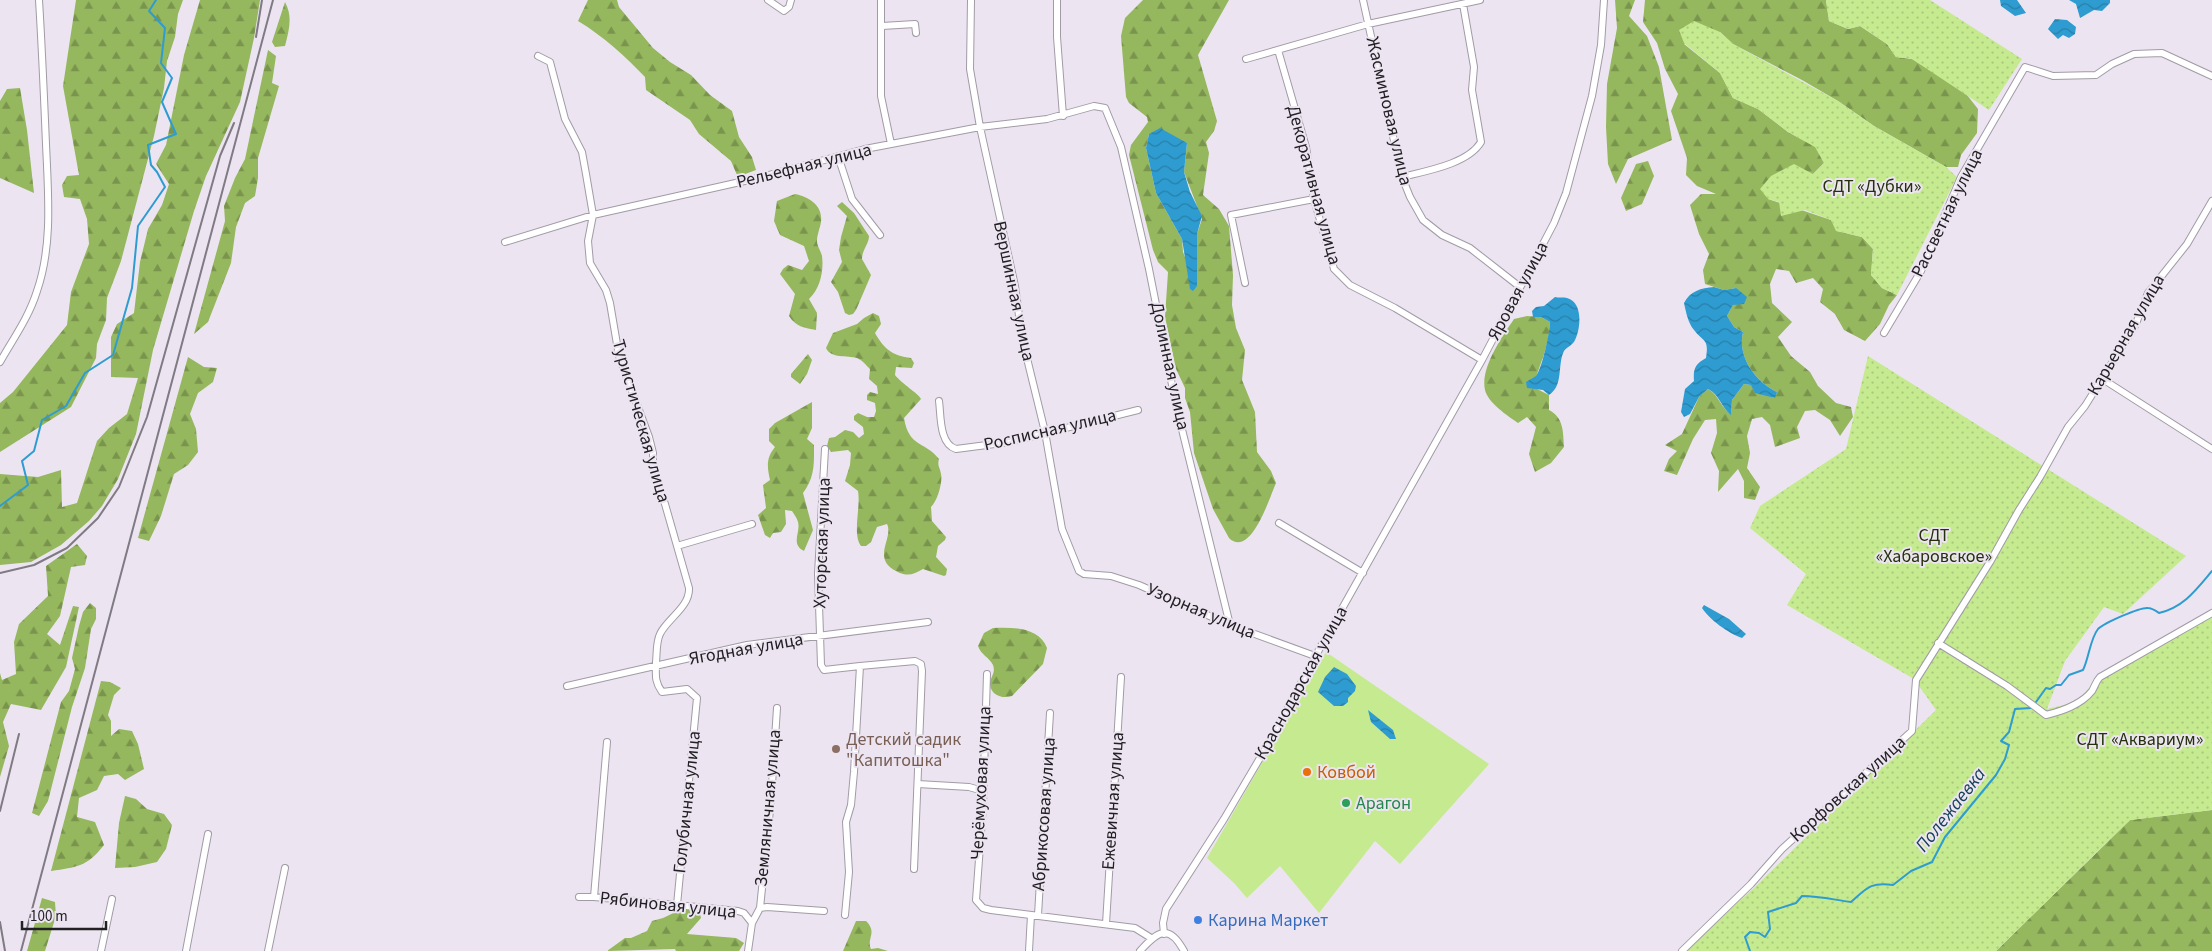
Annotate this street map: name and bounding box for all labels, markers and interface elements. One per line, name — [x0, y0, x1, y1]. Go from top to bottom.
street label: Жасминовая улица — [1360, 34, 1418, 188]
street label: Декоративная улица — [1281, 102, 1347, 268]
street label: Рельефная улица — [734, 137, 874, 195]
street label: Рассветная улица — [1905, 145, 1989, 281]
park label: СДТ «Дубки» — [1823, 174, 1921, 199]
street label: Вершинная улица — [987, 219, 1041, 363]
street label: Яровая улица — [1481, 237, 1555, 345]
street label: Карьерная улица — [2081, 270, 2171, 400]
street label: Долинная улица — [1144, 300, 1196, 432]
street label: Туристическая улица — [606, 337, 676, 505]
street label: Росписная улица — [981, 403, 1119, 457]
street label: Хуторская улица — [807, 477, 837, 609]
park label: СДТ «Хабаровское» — [1876, 523, 1992, 569]
street label: Узорная улица — [1143, 577, 1259, 645]
street label: Краснодарская улица — [1248, 602, 1354, 764]
street label: Ягодная улица — [687, 627, 805, 671]
street label: Черёмуховая улица — [964, 705, 998, 861]
place label: Детский садик "Капитошка" — [846, 727, 961, 773]
park label: СДТ «Аквариум» — [2077, 727, 2203, 752]
street label: Земляничная улица — [749, 728, 787, 888]
street label: Голубичная улица — [667, 729, 707, 875]
street label: Корфовская улица — [1785, 730, 1911, 848]
street label: Ежевичная улица — [1096, 731, 1130, 871]
street label: Абрикосовая улица — [1026, 736, 1062, 892]
marker: Детский садик "Капитошка" — [830, 743, 842, 755]
place label: Ковбой — [1317, 760, 1376, 785]
water label: Полежаевка — [1909, 762, 1993, 858]
marker: Ковбой — [1301, 766, 1313, 778]
place label: Арагон — [1356, 791, 1411, 816]
marker: Арагон — [1340, 797, 1352, 809]
street label: Рябиновая улица — [598, 885, 738, 925]
scale bar — [22, 898, 106, 930]
text: 100 m — [30, 906, 68, 927]
place label: Карина Маркет — [1208, 908, 1328, 933]
marker: Карина Маркет — [1192, 914, 1204, 926]

